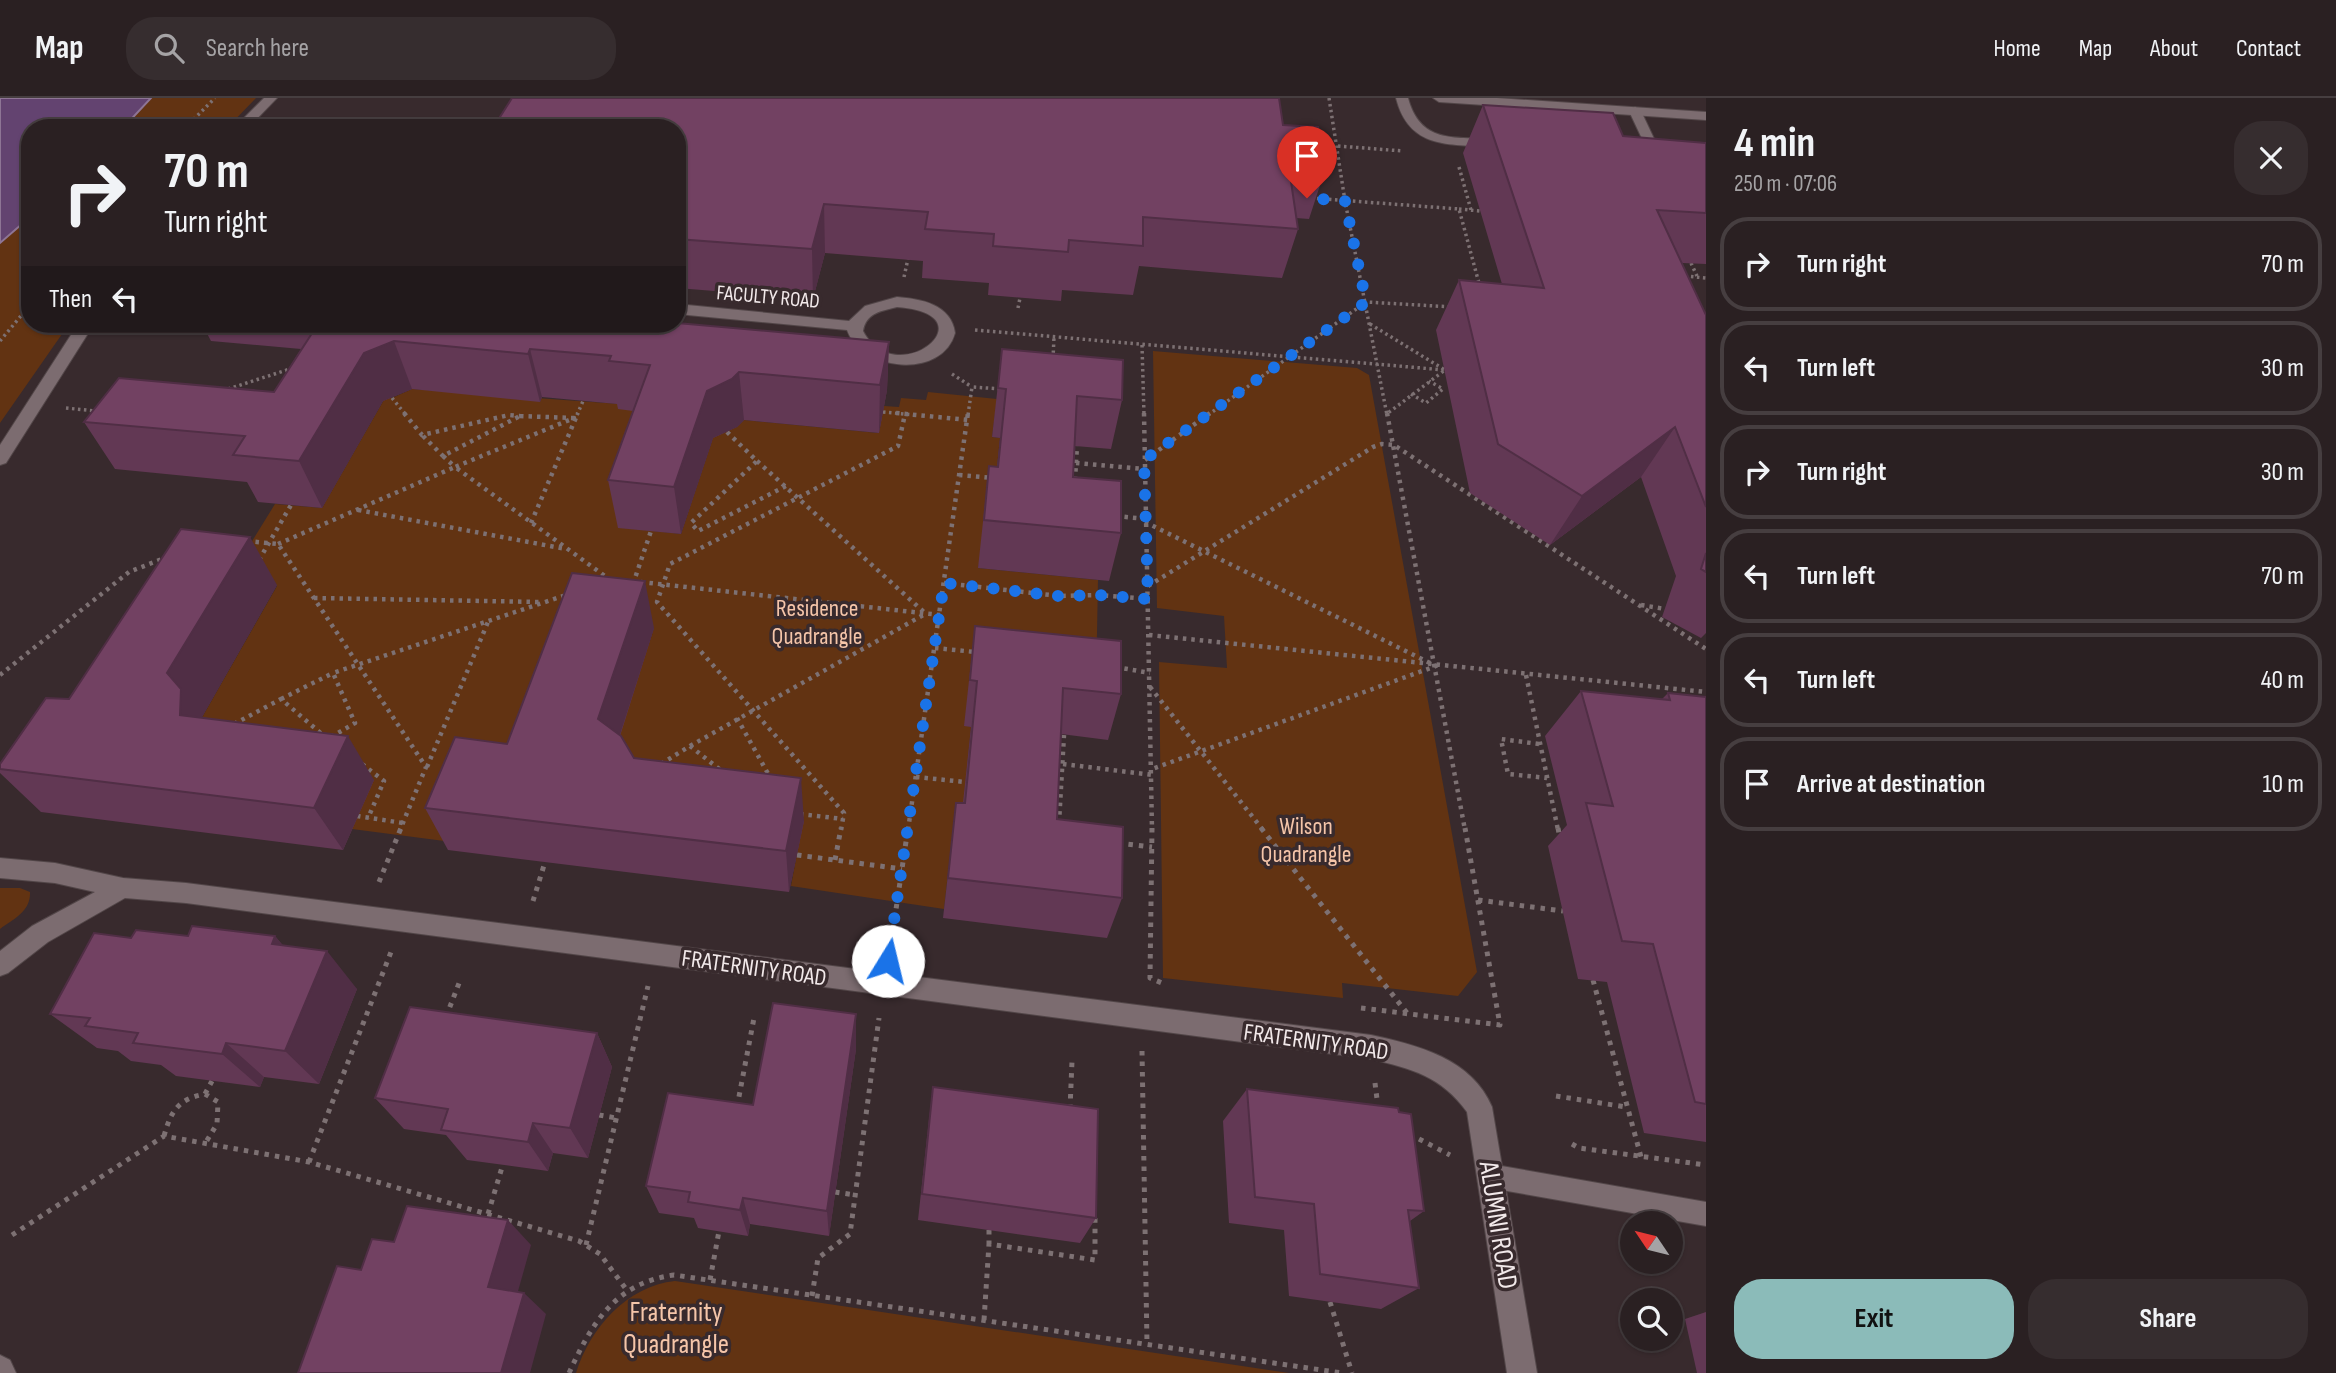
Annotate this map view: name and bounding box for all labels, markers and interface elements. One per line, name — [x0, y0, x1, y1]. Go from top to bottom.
search box — [126, 17, 616, 80]
text: Map — [35, 28, 84, 68]
icon: search — [150, 29, 188, 67]
text: Search here — [206, 33, 309, 64]
text: Home — [1993, 34, 2041, 63]
text: Map — [2079, 34, 2112, 63]
text: About — [2150, 34, 2198, 63]
text: Contact — [2236, 34, 2301, 63]
text: 4 min — [1734, 118, 1815, 169]
button: close — [2234, 121, 2308, 195]
pin — [1277, 126, 1337, 198]
icon: arrive — [1288, 137, 1326, 175]
text: 70 m — [164, 143, 249, 202]
icon: right — [49, 147, 140, 238]
text: 250 m · 07:06 — [1734, 170, 1837, 198]
text: Turn right — [164, 203, 268, 242]
icon: right — [1738, 245, 1776, 283]
text: Turn right — [1797, 249, 1886, 280]
text: 70 m — [2261, 249, 2304, 280]
icon: left — [106, 280, 144, 318]
street label: FACULTY ROAD — [715, 280, 821, 314]
text: Then — [49, 284, 92, 315]
icon: left — [1738, 349, 1776, 387]
text: Turn left — [1797, 353, 1875, 384]
text: 30 m — [2261, 353, 2304, 384]
icon: right — [1738, 453, 1776, 491]
text: Turn right — [1797, 457, 1886, 488]
text: 30 m — [2261, 457, 2304, 488]
icon: left — [1738, 557, 1776, 595]
text: Turn left — [1797, 561, 1875, 592]
text: 70 m — [2261, 561, 2304, 592]
park label: Residence Quadrangle — [772, 594, 862, 651]
icon: left — [1738, 661, 1776, 699]
text: Turn left — [1797, 665, 1875, 696]
text: 40 m — [2261, 665, 2304, 696]
icon: arrive — [1738, 765, 1776, 803]
text: Arrive at destination — [1797, 769, 1985, 800]
text: 10 m — [2262, 769, 2304, 800]
park label: Wilson Quadrangle — [1261, 812, 1351, 869]
position arrow — [851, 924, 925, 998]
street label: FRATERNITY ROAD — [680, 943, 828, 993]
street label: FRATERNITY ROAD — [1242, 1017, 1390, 1067]
street label: ALUMNI ROAD — [1471, 1158, 1524, 1291]
north arrow — [1620, 1211, 1684, 1274]
map controls — [1620, 1211, 1683, 1351]
button: Exit — [1734, 1279, 2014, 1359]
button: Share — [2028, 1279, 2308, 1359]
button: search — [1620, 1288, 1683, 1351]
park label: Fraternity Quadrangle — [623, 1296, 729, 1361]

